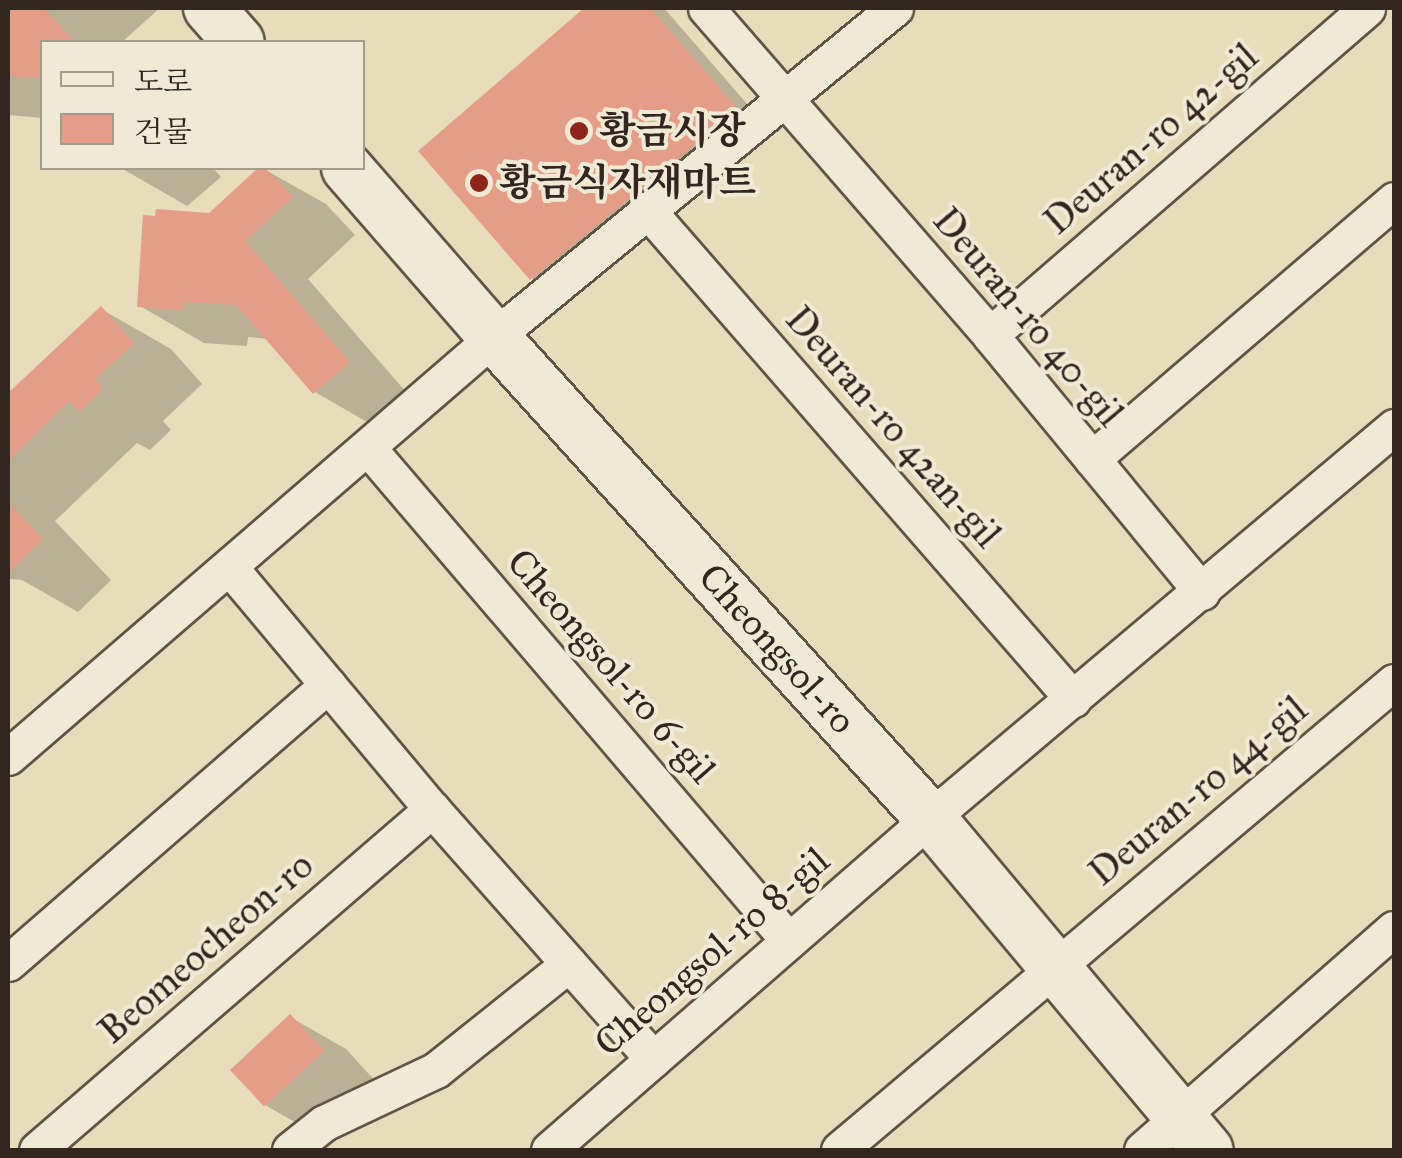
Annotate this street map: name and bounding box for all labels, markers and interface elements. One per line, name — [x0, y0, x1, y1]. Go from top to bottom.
street label: Deuran-ro 42-gil — [1035, 34, 1267, 244]
legend — [40, 40, 365, 170]
text: 도로 — [134, 64, 192, 100]
place label: 황금시장 — [599, 108, 746, 154]
text: 건물 — [134, 114, 192, 150]
marker: 황금시장 — [568, 120, 590, 142]
place label: 황금식자재마트 — [499, 160, 756, 206]
marker: 황금식자재마트 — [468, 172, 490, 194]
street label: Deuran-ro 40-gil — [923, 198, 1133, 436]
street label: Deuran-ro 42an-gil — [776, 297, 1010, 557]
street label: Cheongsol-ro 6-gil — [497, 540, 725, 792]
street label: Cheongsol-ro — [689, 555, 865, 743]
street label: Deuran-ro 44-gil — [1080, 687, 1316, 895]
street label: Cheongsol-ro 8-gil — [586, 838, 838, 1066]
street label: Beomeocheon-ro — [89, 842, 323, 1054]

